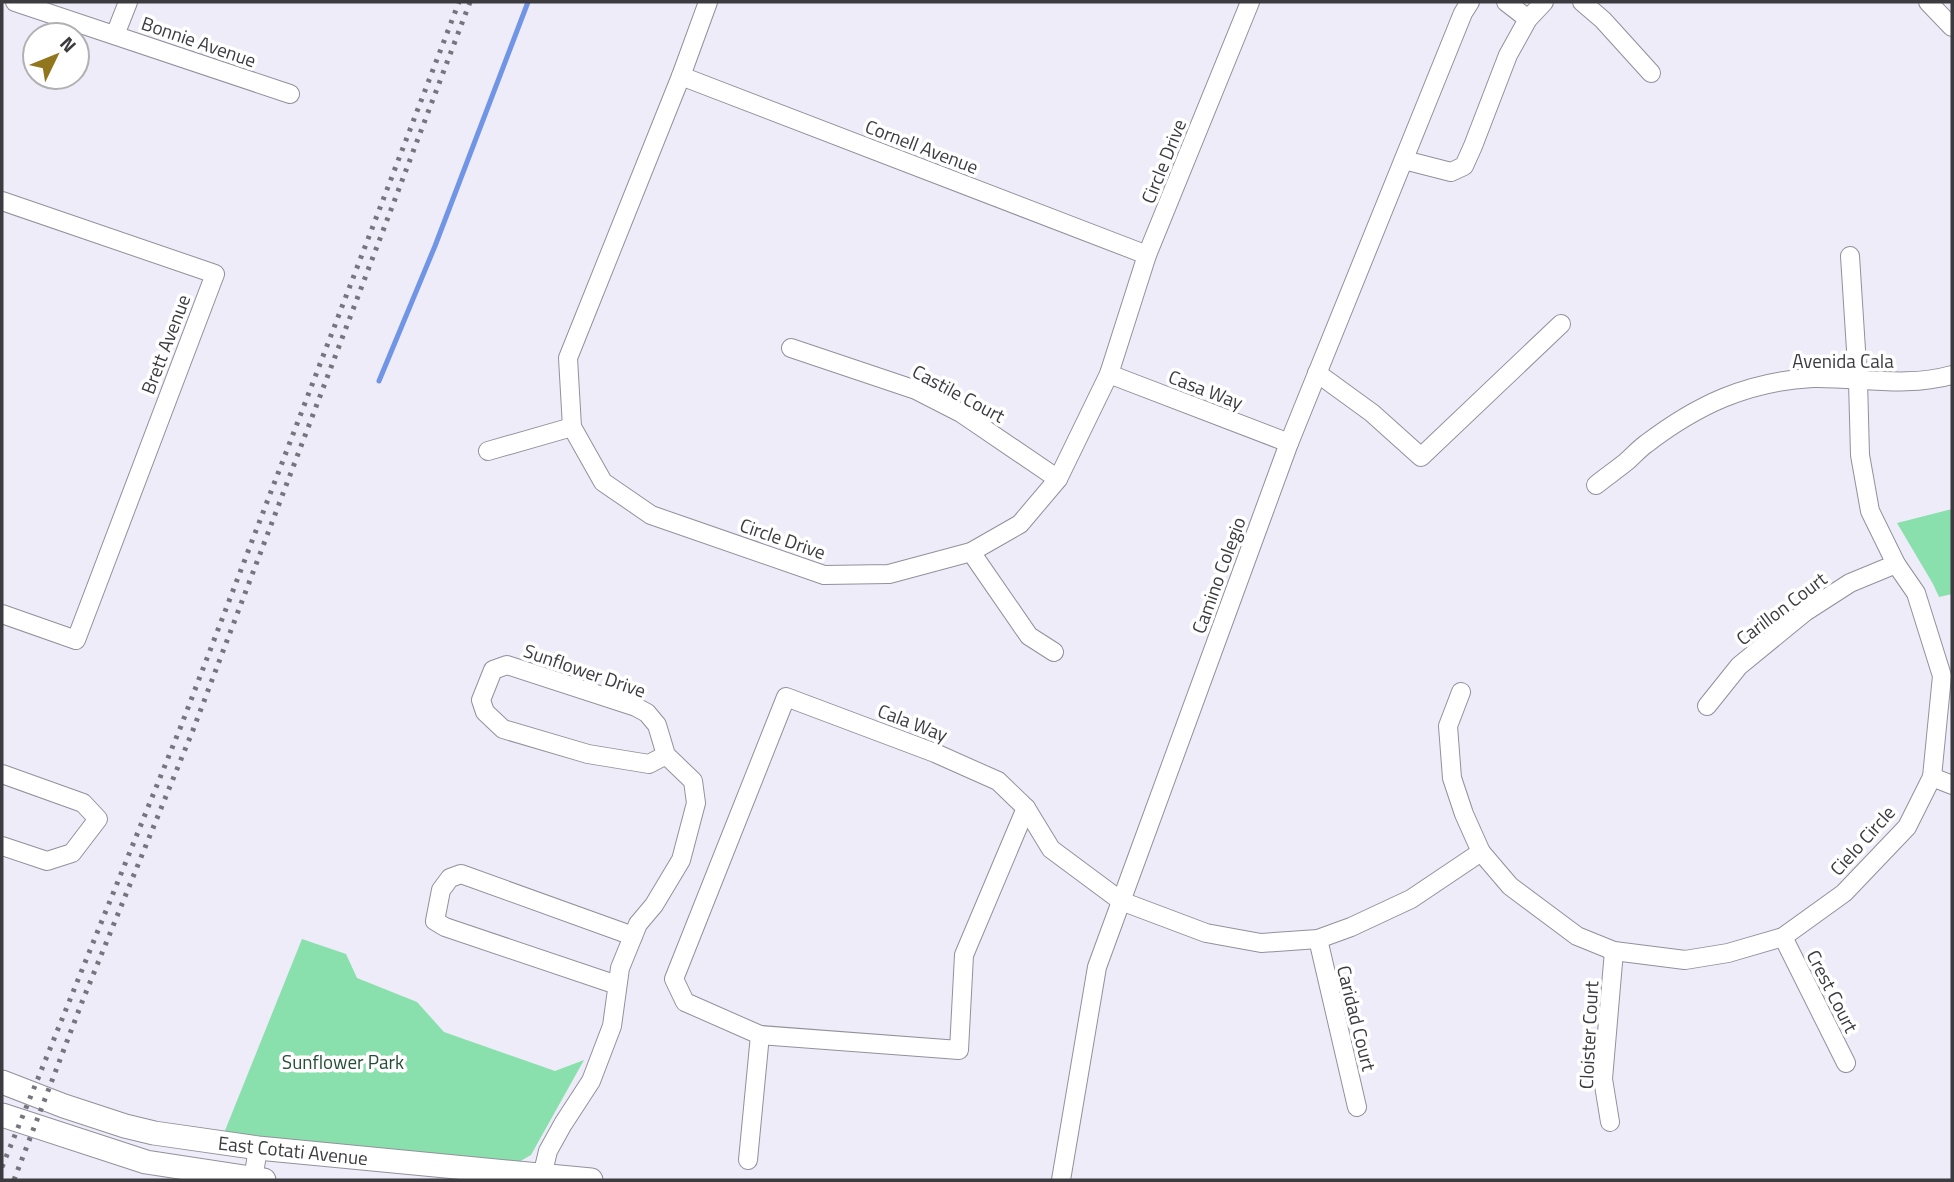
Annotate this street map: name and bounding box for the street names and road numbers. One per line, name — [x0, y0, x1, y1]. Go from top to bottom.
street label: Bonnie Avenue — [138, 8, 260, 74]
street label: Cornell Avenue — [861, 111, 983, 181]
street label: Circle Drive — [1133, 114, 1193, 208]
street label: Brett Avenue — [133, 290, 197, 398]
street label: Avenida Cala — [1792, 346, 1894, 375]
street label: Castile Court — [908, 356, 1011, 430]
street label: Casa Way — [1165, 362, 1247, 416]
street label: Circle Drive — [736, 510, 830, 566]
street label: Camino Colegio — [1183, 513, 1253, 637]
street label: Carillon Court — [1729, 564, 1833, 652]
street label: Sunflower Drive — [520, 636, 650, 704]
street label: Cala Way — [874, 695, 952, 749]
street label: Cielo Circle — [1823, 798, 1901, 882]
street label: Crest Court — [1800, 945, 1866, 1038]
street label: Caridad Court — [1330, 962, 1384, 1074]
street label: Cloister Court — [1571, 980, 1605, 1090]
street label: East Cotati Avenue — [217, 1128, 369, 1172]

